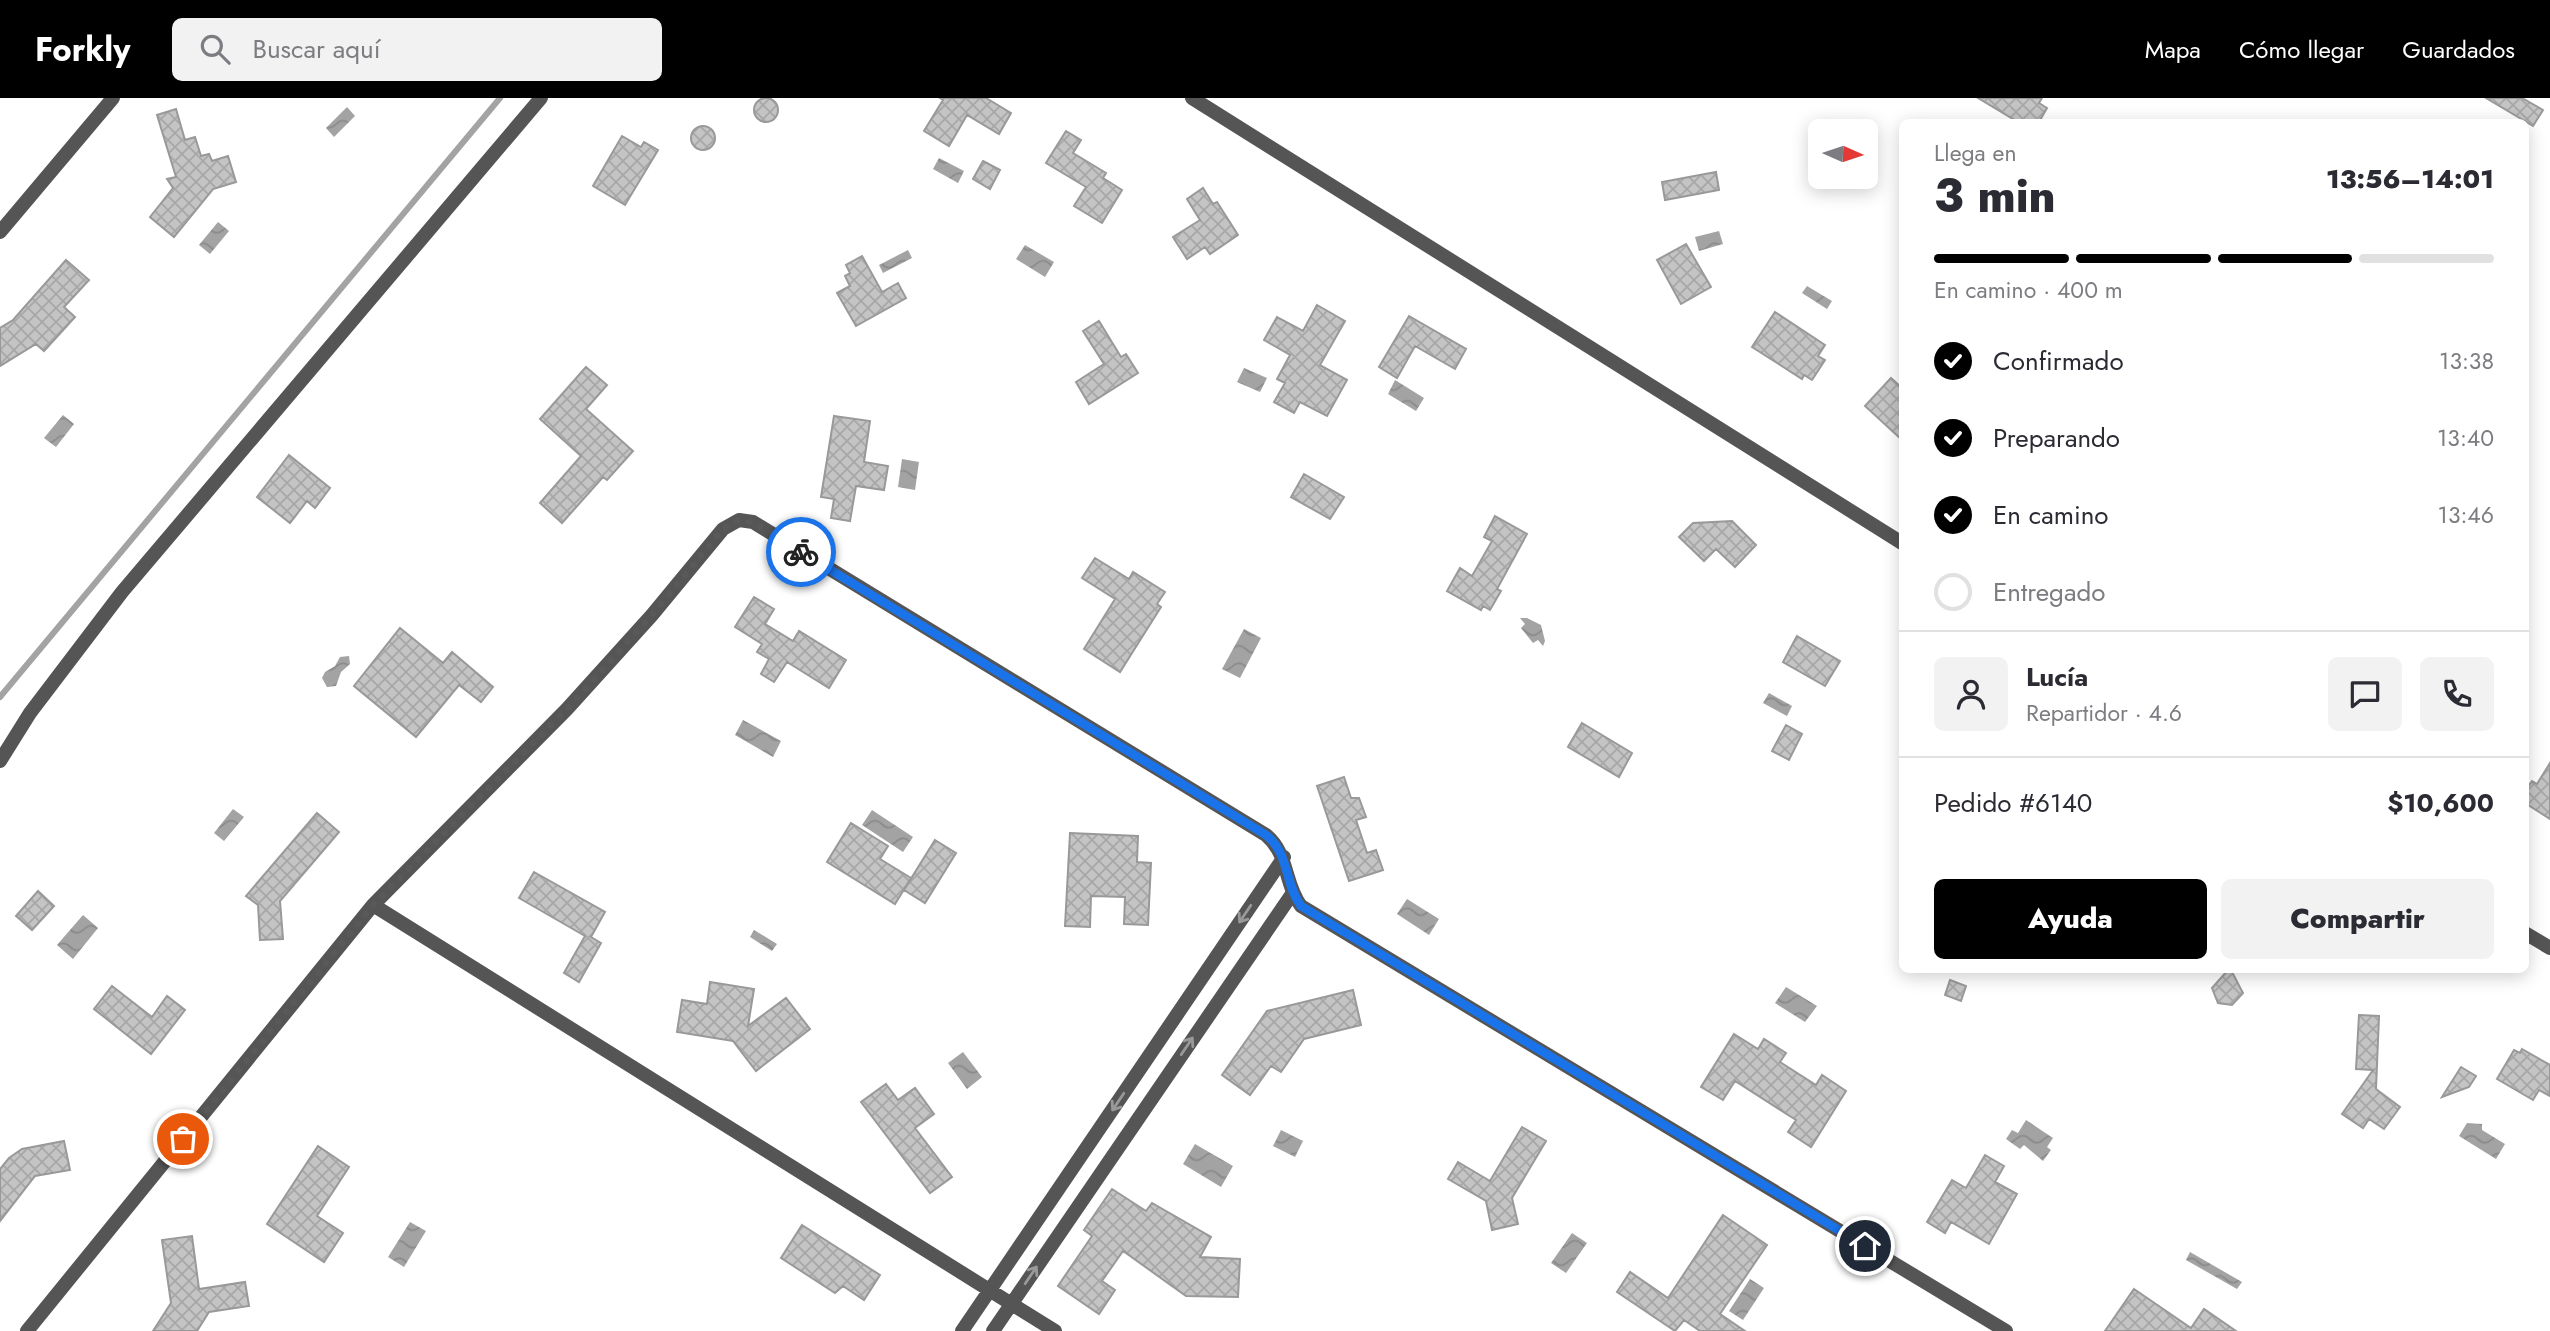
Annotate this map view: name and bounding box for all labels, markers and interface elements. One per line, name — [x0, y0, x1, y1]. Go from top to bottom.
search box — [172, 18, 662, 81]
text: Forkly — [35, 26, 130, 73]
icon: search — [196, 30, 234, 68]
text: Buscar aquí — [252, 30, 380, 68]
text: Mapa — [2145, 32, 2201, 67]
text: Cómo llegar — [2239, 32, 2364, 67]
text: Guardados — [2402, 32, 2515, 67]
north arrow — [1808, 119, 1878, 189]
map controls — [1808, 119, 1878, 189]
text: Llega en — [1934, 136, 2016, 170]
text: 13:56–14:01 — [2326, 160, 2494, 198]
text: 3 min — [1934, 163, 2056, 229]
text: En camino · 400 m — [1934, 273, 2123, 307]
icon: check — [1934, 342, 1972, 380]
text: Confirmado — [1993, 342, 2124, 380]
text: 13:38 — [2439, 344, 2494, 378]
icon: check — [1934, 419, 1972, 457]
text: Preparando — [1993, 419, 2120, 457]
text: 13:40 — [2437, 421, 2494, 455]
icon: check — [1934, 496, 1972, 534]
text: En camino — [1993, 496, 2109, 534]
text: 13:46 — [2438, 498, 2494, 532]
courier — [766, 517, 836, 587]
icon: bike — [782, 533, 820, 571]
text: Entregado — [1993, 573, 2105, 611]
button: person — [1934, 657, 2008, 731]
button: chat — [2328, 657, 2402, 731]
button: phone — [2420, 657, 2494, 731]
text: Lucía — [2026, 658, 2088, 696]
text: Repartidor · 4.6 — [2026, 696, 2182, 730]
text: Pedido #6140 — [1934, 784, 2092, 822]
text: $10,600 — [2387, 784, 2494, 822]
button: Ayuda — [1934, 879, 2207, 959]
button: Compartir — [2221, 879, 2494, 959]
one-way arrow — [1238, 904, 1253, 923]
one-way arrow — [1180, 1037, 1195, 1056]
one-way arrow — [1110, 1092, 1125, 1111]
pin — [153, 1109, 213, 1169]
icon: bag — [164, 1120, 202, 1158]
pin — [1835, 1216, 1895, 1276]
icon: home — [1846, 1227, 1884, 1265]
one-way arrow — [1024, 1266, 1039, 1285]

